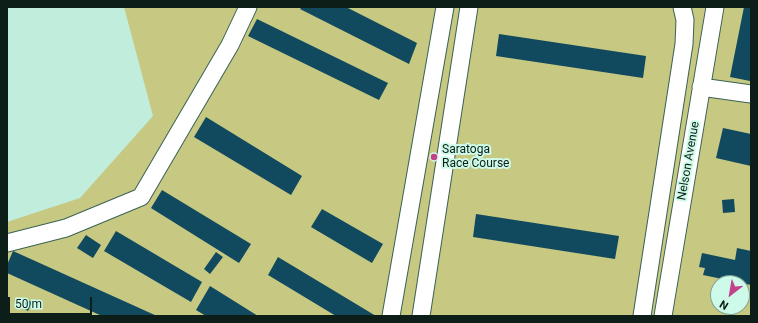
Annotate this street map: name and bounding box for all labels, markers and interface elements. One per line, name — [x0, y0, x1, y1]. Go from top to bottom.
street label: Nelson Avenue — [675, 120, 703, 202]
place label: Saratoga Race Course — [442, 143, 509, 171]
marker: Saratoga Race Course — [429, 152, 439, 162]
north arrow — [710, 275, 750, 315]
scale bar — [10, 289, 94, 315]
text: 50 m — [15, 297, 42, 311]
text: N — [717, 297, 731, 312]

